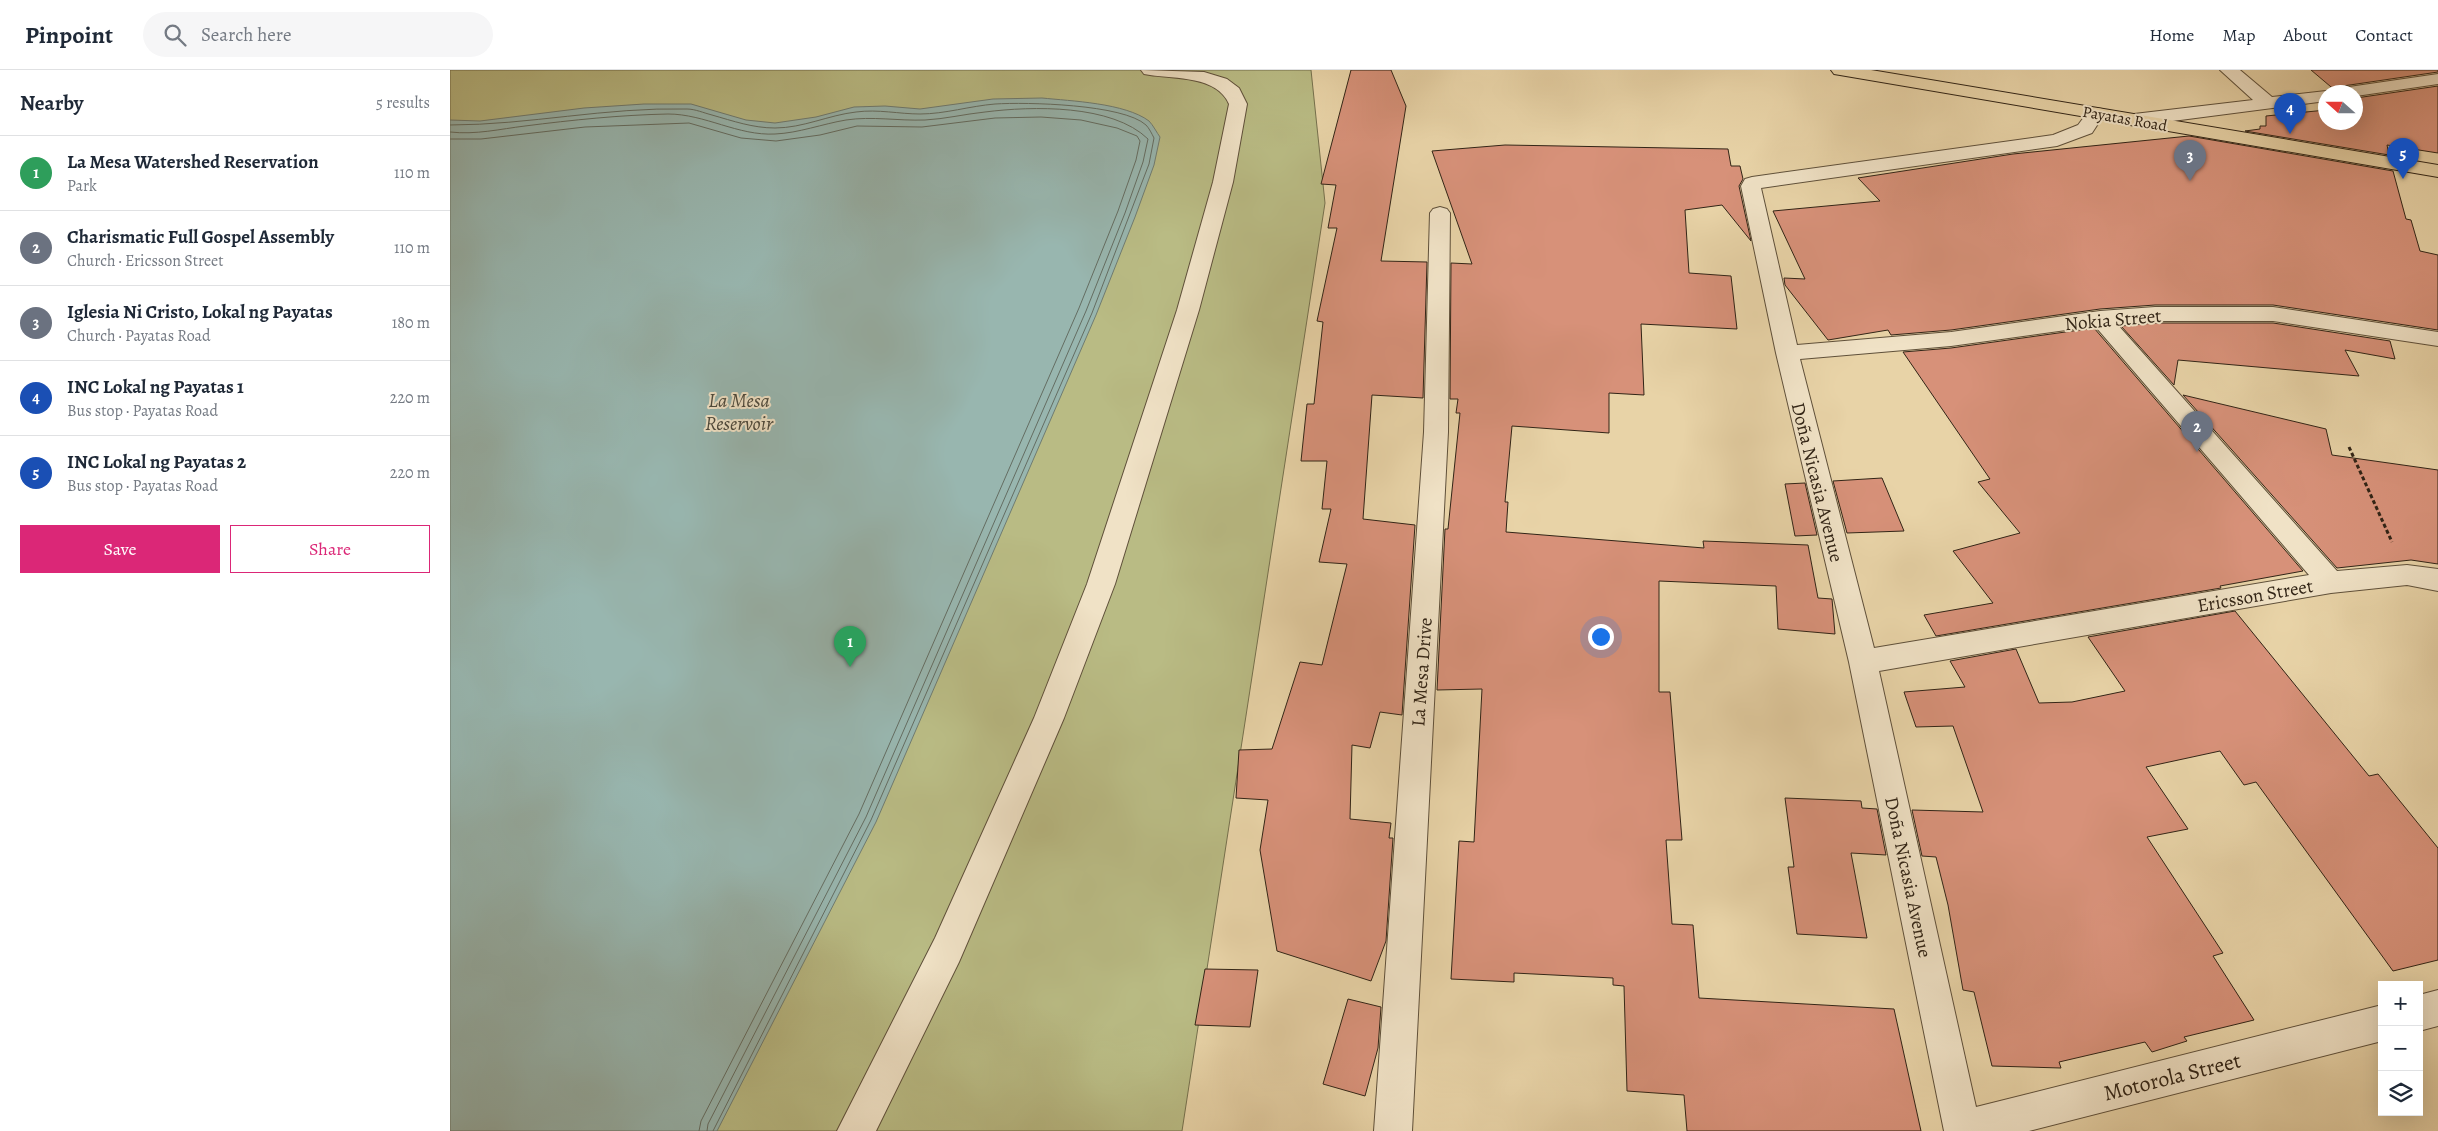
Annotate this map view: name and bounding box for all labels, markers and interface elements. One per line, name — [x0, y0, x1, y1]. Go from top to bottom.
search box — [143, 12, 493, 57]
text: Pinpoint — [25, 19, 113, 51]
icon: search — [161, 21, 189, 49]
text: Search here — [201, 22, 291, 48]
text: Home — [2149, 23, 2194, 47]
text: Map — [2222, 23, 2255, 47]
text: About — [2283, 23, 2327, 47]
text: Contact — [2355, 23, 2413, 47]
north arrow — [2318, 85, 2363, 130]
text: Nearby — [20, 89, 83, 117]
text: 5 results — [376, 92, 430, 114]
pin: 4 — [2274, 93, 2306, 134]
street label: Payatas Road — [2081, 101, 2169, 137]
pin: 5 — [2387, 138, 2419, 179]
pin: 3 — [2174, 140, 2206, 181]
text: La Mesa Watershed Reservation — [67, 149, 319, 175]
text: 1 — [33, 162, 39, 184]
text: 110 m — [394, 162, 430, 184]
text: Park — [67, 175, 97, 197]
text: Charismatic Full Gospel Assembly — [67, 224, 334, 250]
text: 2 — [32, 237, 40, 259]
text: 110 m — [394, 237, 430, 259]
text: Church · Ericsson Street — [67, 250, 224, 272]
text: Iglesia Ni Cristo, Lokal ng Payatas — [67, 299, 333, 325]
street label: Nokia Street — [2064, 303, 2162, 337]
text: 3 — [33, 312, 39, 334]
text: 180 m — [392, 312, 430, 334]
text: Church · Payatas Road — [67, 325, 211, 347]
text: INC Lokal ng Payatas 1 — [67, 374, 244, 400]
text: 4 — [32, 387, 40, 409]
text: 220 m — [390, 387, 430, 409]
water label: La Mesa Reservoir — [705, 387, 774, 437]
text: Bus stop · Payatas Road — [67, 400, 218, 422]
street label: Doña Nicasia Avenue — [1785, 400, 1849, 565]
pin: 2 — [2181, 411, 2213, 452]
text: INC Lokal ng Payatas 2 — [67, 449, 246, 475]
text: 5 — [33, 462, 39, 484]
text: 220 m — [390, 462, 430, 484]
text: Bus stop · Payatas Road — [67, 475, 218, 497]
button: Save — [20, 525, 220, 573]
button: Share — [230, 525, 430, 573]
street label: Ericsson Street — [2195, 573, 2315, 619]
street label: La Mesa Drive — [1405, 617, 1439, 728]
your location — [1588, 624, 1614, 650]
pin: 1 — [834, 626, 866, 667]
street label: Doña Nicasia Avenue — [1878, 794, 1938, 960]
map controls — [2378, 981, 2423, 1116]
button: + — [2378, 981, 2423, 1026]
button: − — [2378, 1026, 2423, 1071]
street label: Motorola Street — [2100, 1045, 2244, 1109]
button: layers — [2378, 1071, 2423, 1116]

